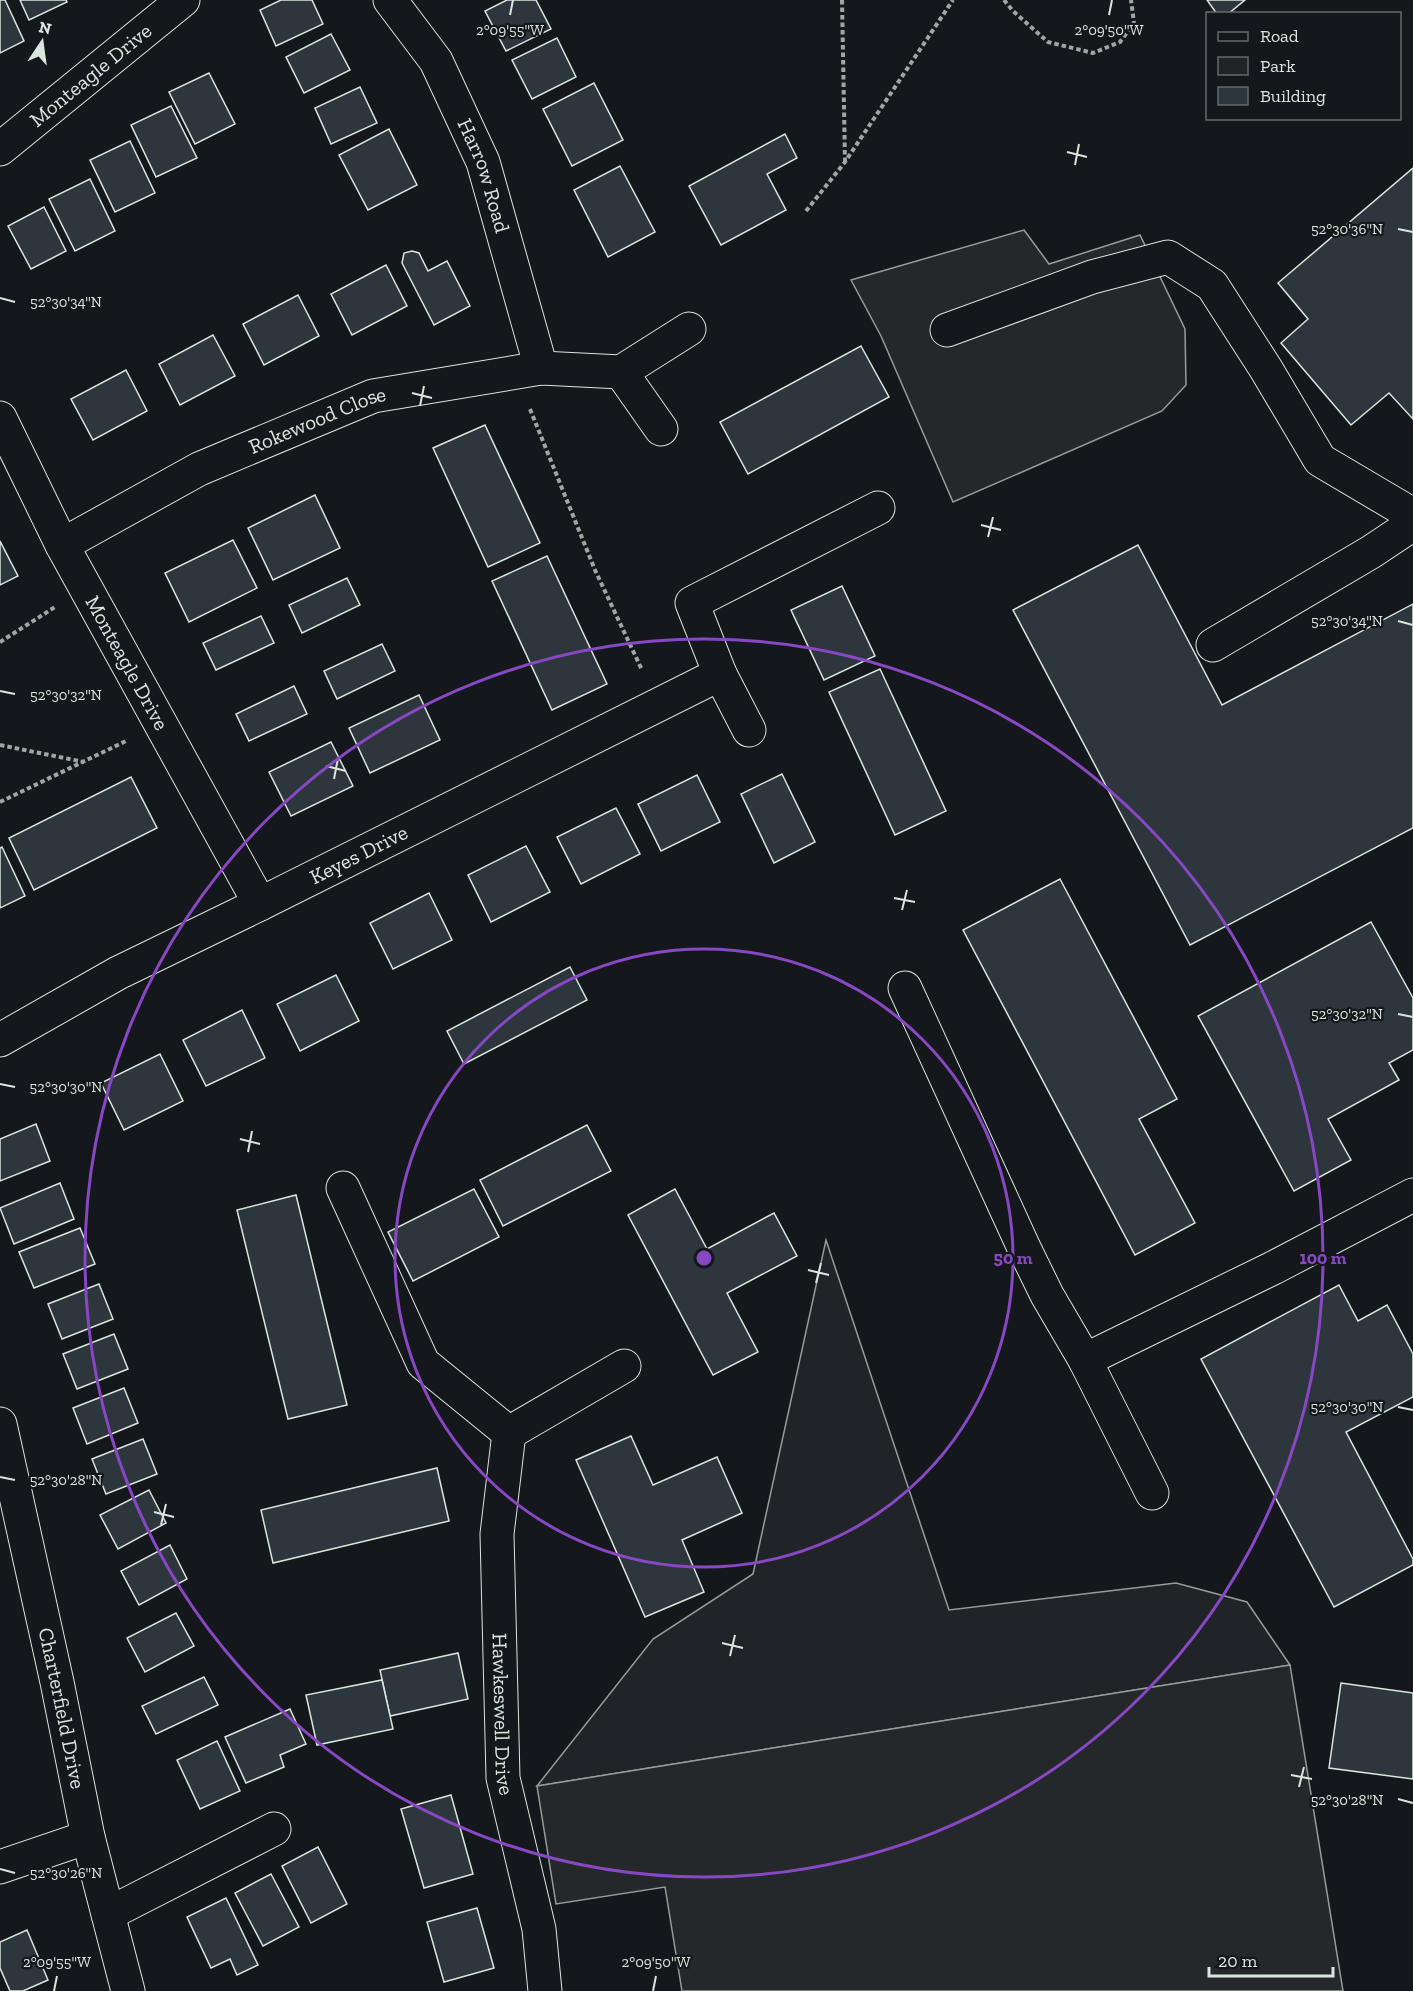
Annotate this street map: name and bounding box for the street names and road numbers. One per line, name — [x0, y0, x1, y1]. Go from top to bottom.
street label: Monteagle Drive — [24, 18, 157, 132]
street label: Harrow Road — [452, 114, 515, 236]
street label: Rokewood Close — [245, 381, 388, 459]
street label: Monteagle Drive — [80, 591, 175, 734]
street label: Keyes Drive — [305, 819, 412, 889]
street label: Charterfield Drive — [33, 1625, 91, 1791]
street label: Hawkeswell Drive — [487, 1633, 520, 1798]

